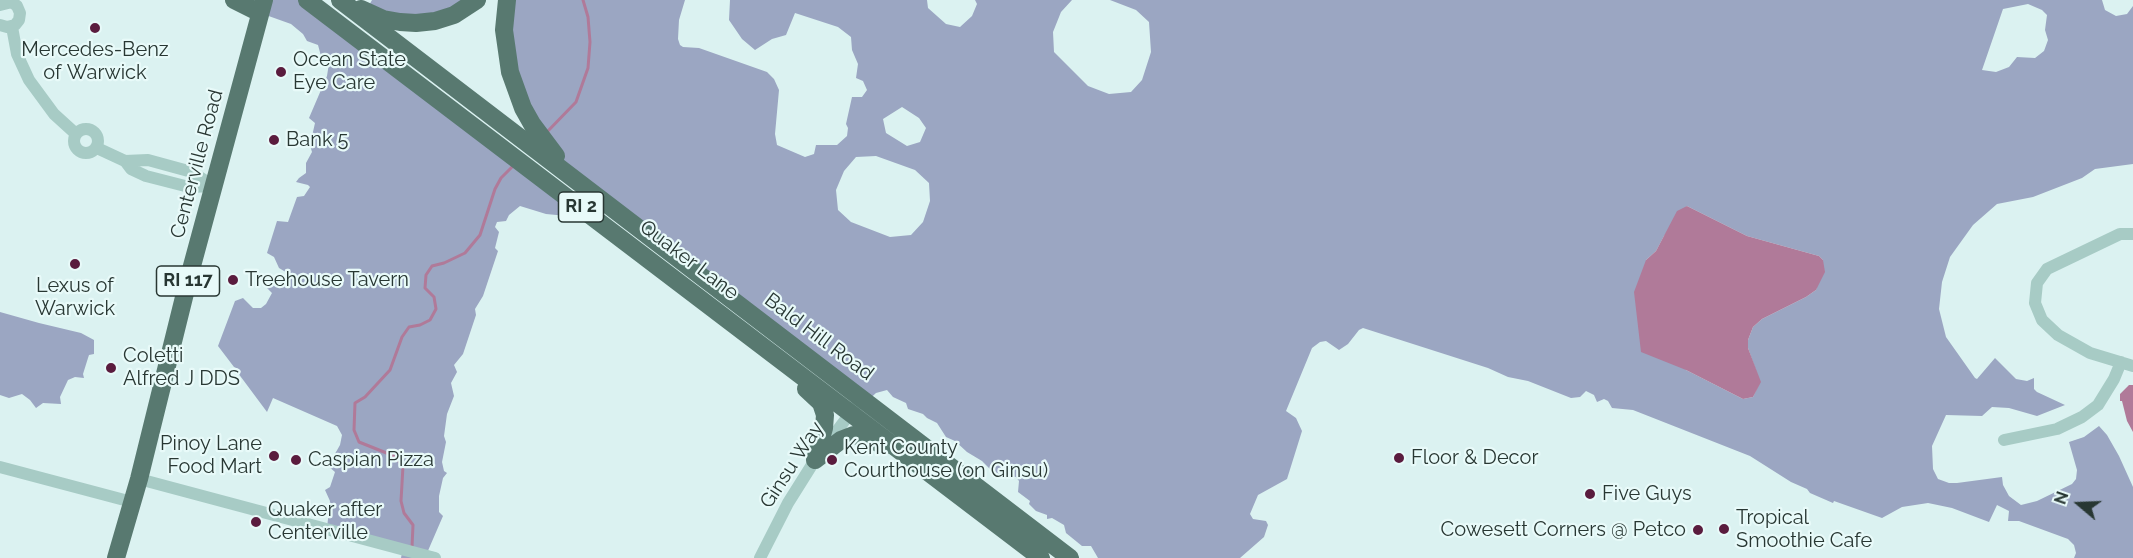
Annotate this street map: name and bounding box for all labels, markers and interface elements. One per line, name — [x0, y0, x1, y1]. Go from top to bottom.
marker: Mercedes-Benz of Warwick — [88, 21, 102, 35]
place label: Mercedes-Benz of Warwick — [21, 38, 169, 85]
place label: Ocean State Eye Care — [293, 48, 406, 95]
marker: Ocean State Eye Care — [274, 65, 288, 79]
street label: Centerville Road — [166, 87, 228, 241]
place label: Bank 5 — [286, 128, 348, 152]
marker: Bank 5 — [267, 133, 281, 147]
road number: RI 2 — [558, 192, 604, 222]
street label: Quaker Lane — [635, 215, 743, 305]
marker: Lexus of Warwick — [68, 257, 82, 271]
road number: RI 117 — [156, 266, 219, 296]
place label: Treehouse Tavern — [245, 268, 409, 292]
marker: Treehouse Tavern — [226, 273, 240, 287]
place label: Lexus of Warwick — [35, 274, 115, 321]
street label: Bald Hill Road — [760, 288, 878, 386]
place label: Coletti Alfred J DDS — [123, 344, 240, 391]
marker: Coletti Alfred J DDS — [104, 361, 118, 375]
street label: Ginsu Way — [755, 417, 829, 513]
place label: Pinoy Lane Food Mart — [160, 432, 262, 479]
place label: Kent County Courthouse (on Ginsu) — [844, 436, 1048, 483]
place label: Floor & Decor — [1411, 446, 1538, 470]
place label: Caspian Pizza — [308, 448, 434, 472]
marker: Pinoy Lane Food Mart — [267, 449, 281, 463]
marker: Floor & Decor — [1392, 451, 1406, 465]
marker: Caspian Pizza — [289, 453, 303, 467]
marker: Kent County Courthouse (on Ginsu) — [825, 453, 839, 467]
north arrow — [2049, 474, 2109, 534]
place label: Five Guys — [1602, 482, 1692, 506]
marker: Five Guys — [1583, 487, 1597, 501]
text: N — [2051, 489, 2072, 507]
place label: Quaker after Centerville — [268, 498, 382, 545]
place label: Tropical Smoothie Cafe — [1736, 506, 1872, 553]
marker: Quaker after Centerville — [249, 515, 263, 529]
place label: Cowesett Corners @ Petco — [1440, 518, 1686, 542]
marker: Tropical Smoothie Cafe — [1717, 522, 1731, 536]
marker: Cowesett Corners @ Petco — [1691, 523, 1705, 537]

